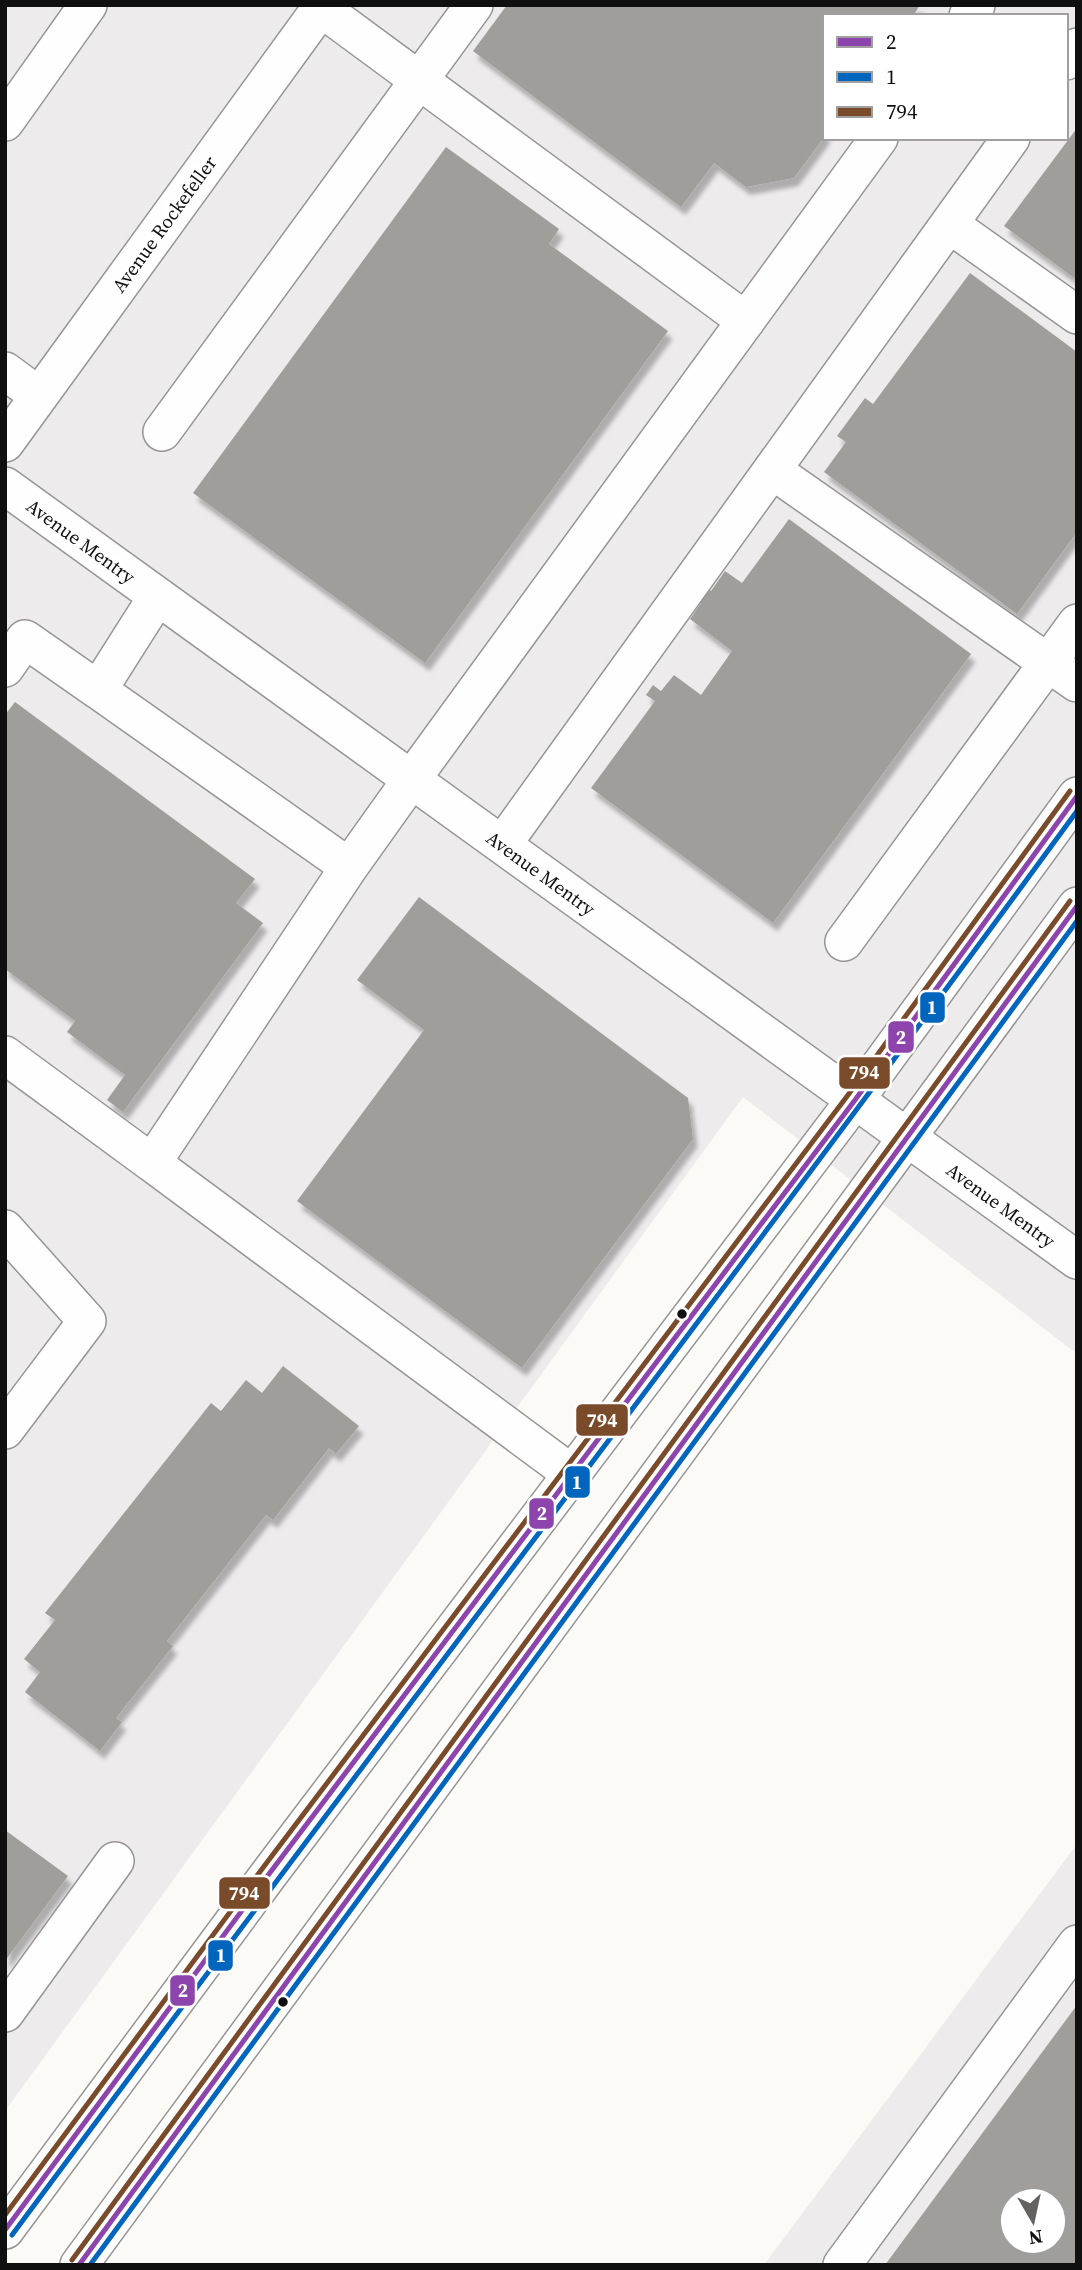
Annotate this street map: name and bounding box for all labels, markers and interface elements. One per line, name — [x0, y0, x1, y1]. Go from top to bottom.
legend — [823, 14, 1068, 140]
text: 2 — [886, 27, 897, 56]
text: 1 — [886, 62, 897, 91]
text: 794 — [886, 97, 918, 126]
street label: Avenue Rockefeller — [106, 150, 222, 298]
street label: Avenue Mentry — [21, 493, 141, 590]
street label: Avenue Mentry — [481, 825, 601, 922]
line badge: 1 — [919, 991, 946, 1024]
text: 1 — [927, 994, 937, 1020]
line badge: 2 — [887, 1020, 915, 1054]
text: 2 — [896, 1024, 906, 1050]
line badge: 794 — [838, 1056, 891, 1090]
text: 794 — [849, 1059, 879, 1085]
street label: Avenue Mentry — [941, 1157, 1061, 1254]
unlabelled marker — [675, 1307, 689, 1321]
line badge: 794 — [575, 1403, 629, 1437]
text: 794 — [587, 1407, 617, 1433]
line badge: 1 — [564, 1465, 591, 1499]
text: 1 — [572, 1469, 582, 1495]
line badge: 2 — [528, 1497, 555, 1530]
text: 2 — [537, 1500, 547, 1526]
line badge: 794 — [218, 1876, 271, 1910]
text: 794 — [229, 1880, 259, 1906]
line badge: 1 — [207, 1939, 234, 1972]
text: 1 — [216, 1942, 226, 1968]
line badge: 2 — [169, 1974, 196, 2007]
text: 2 — [178, 1977, 188, 2003]
unlabelled marker — [276, 1995, 290, 2009]
north arrow — [998, 2186, 1068, 2256]
text: N — [1027, 2224, 1045, 2252]

